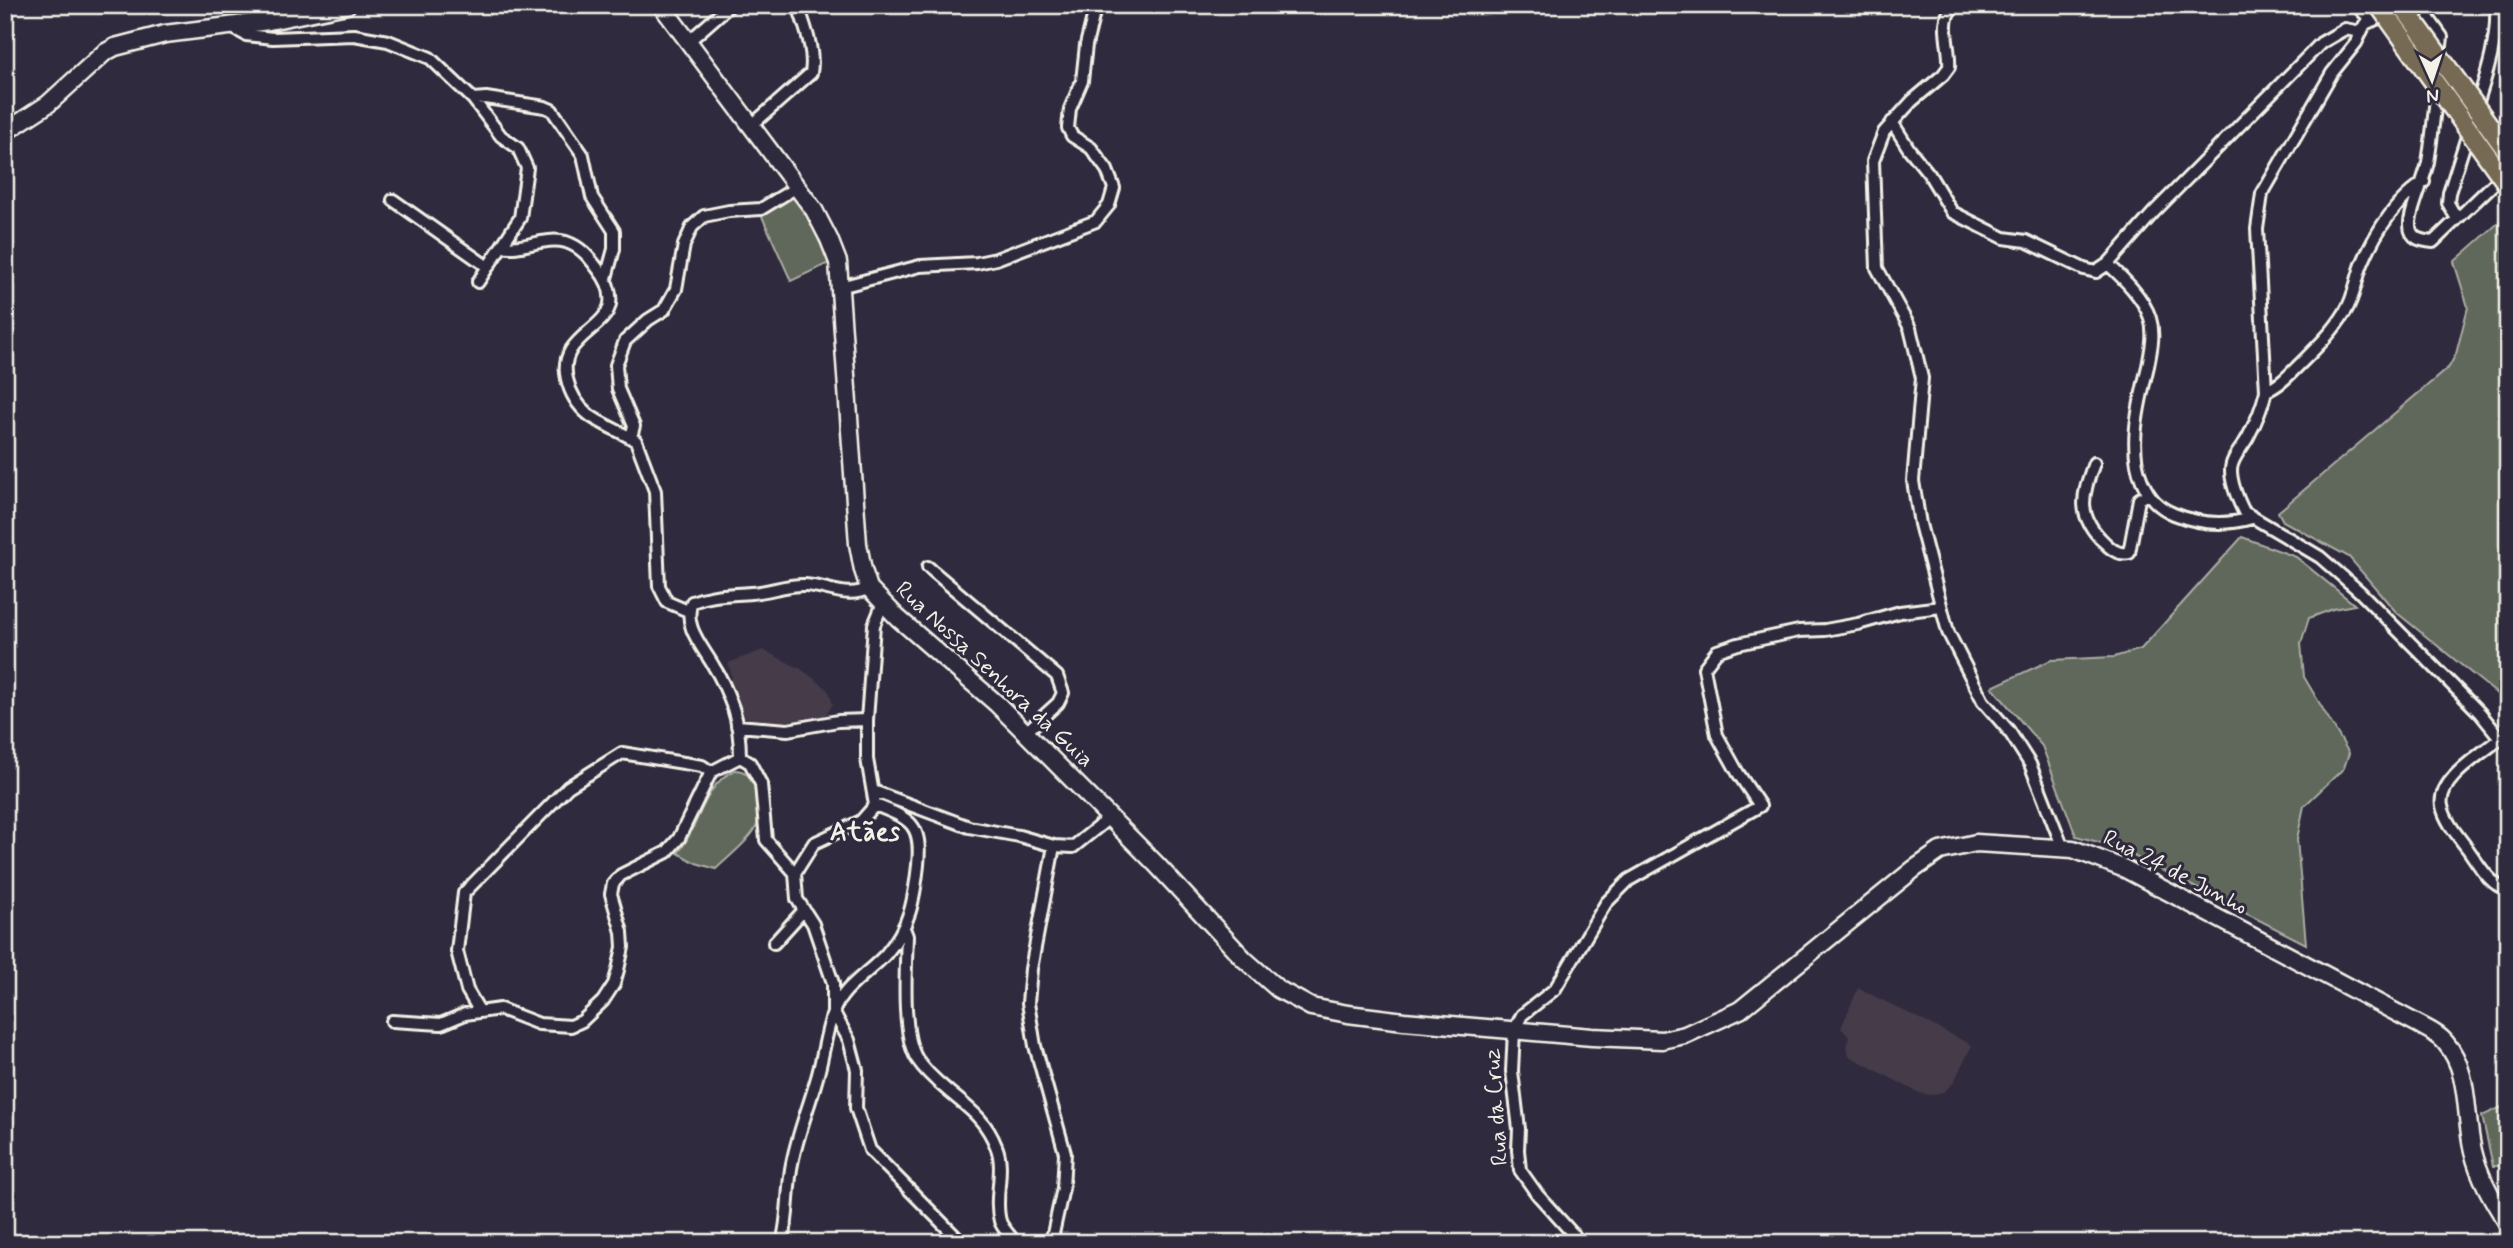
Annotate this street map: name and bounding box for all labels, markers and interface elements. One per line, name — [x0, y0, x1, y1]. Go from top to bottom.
north arrow — [2398, 46, 2468, 116]
text: N — [2426, 83, 2440, 108]
street label: Rua Nossa Senhora da Guia — [888, 575, 1100, 775]
district label: Atães — [830, 816, 900, 850]
street label: Rua 24 de Junho — [2097, 824, 2253, 922]
street label: Rua da Cruz — [1478, 1047, 1516, 1167]

